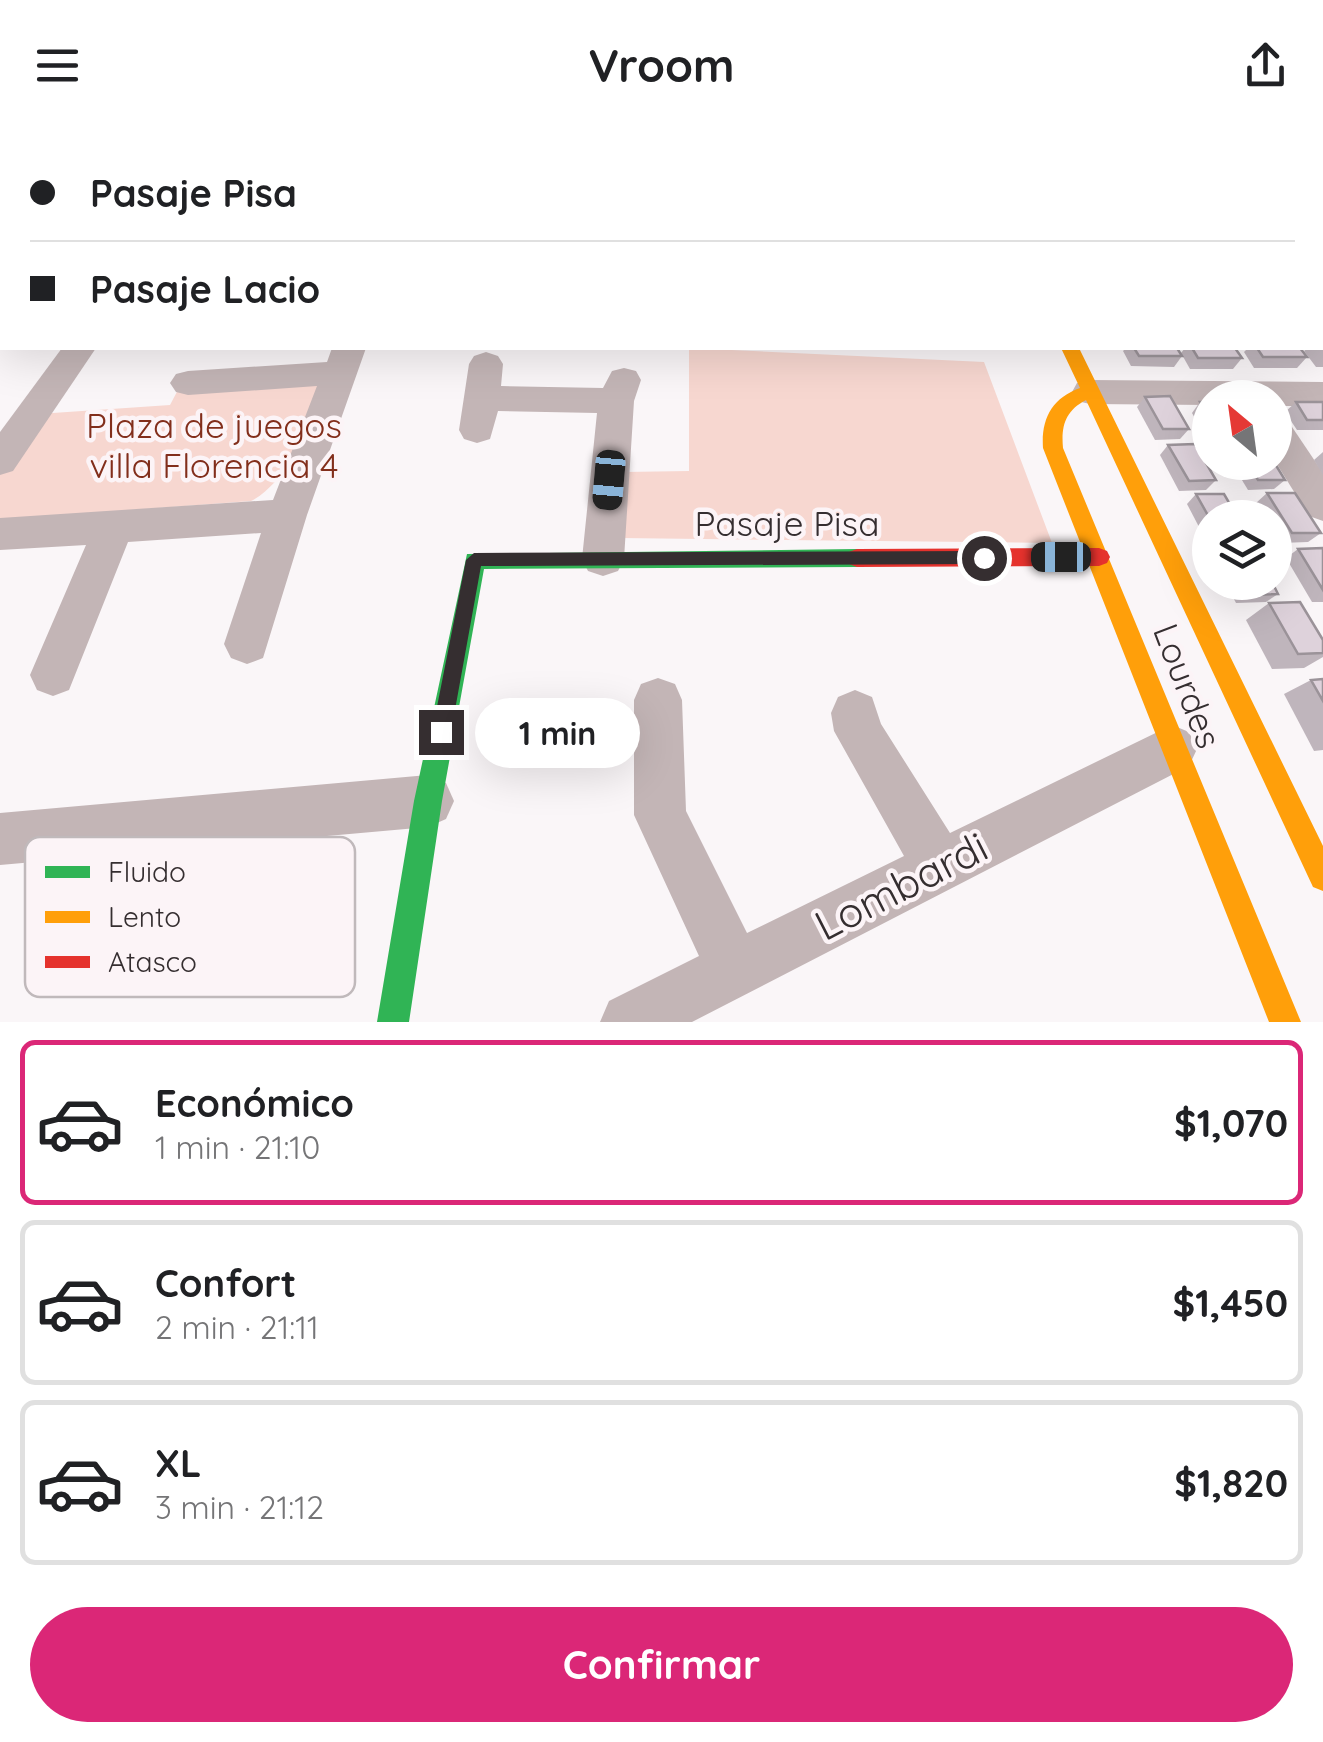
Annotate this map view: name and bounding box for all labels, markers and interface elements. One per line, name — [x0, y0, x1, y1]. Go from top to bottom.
text: Vroom — [588, 37, 735, 93]
icon: menu — [30, 38, 85, 93]
icon: share — [1238, 38, 1293, 93]
text: Pasaje Pisa — [90, 169, 297, 217]
text: Pasaje Lacio — [90, 265, 320, 313]
north arrow — [1192, 380, 1292, 480]
map controls — [1192, 380, 1292, 600]
park label: Plaza de juegos villa Florencia 4 — [86, 403, 342, 487]
car — [591, 449, 627, 511]
button: layers — [1192, 500, 1292, 600]
street label: Pasaje Pisa — [695, 501, 879, 545]
route start — [962, 536, 1007, 581]
car — [1031, 542, 1091, 572]
street label: Lourdes — [1144, 617, 1232, 754]
callout: 1 min — [476, 697, 641, 767]
route end — [419, 710, 464, 755]
text: 1 min — [519, 713, 596, 753]
street label: Lombardi — [806, 820, 996, 952]
legend — [25, 837, 355, 997]
text: Fluido — [108, 854, 186, 889]
text: Lento — [108, 899, 181, 934]
text: Atasco — [108, 944, 197, 979]
icon: car — [35, 1078, 125, 1168]
text: Económico — [155, 1079, 354, 1127]
text: $1,070 — [1174, 1099, 1288, 1147]
text: 1 min · 21:10 — [155, 1127, 320, 1167]
icon: car — [35, 1258, 125, 1348]
text: Confort — [155, 1259, 296, 1307]
text: $1,450 — [1173, 1279, 1288, 1327]
text: 2 min · 21:11 — [155, 1307, 319, 1347]
icon: car — [35, 1438, 125, 1528]
text: XL — [155, 1439, 201, 1487]
text: $1,820 — [1174, 1459, 1288, 1507]
text: 3 min · 21:12 — [155, 1487, 324, 1527]
button: Confirmar — [30, 1607, 1293, 1722]

